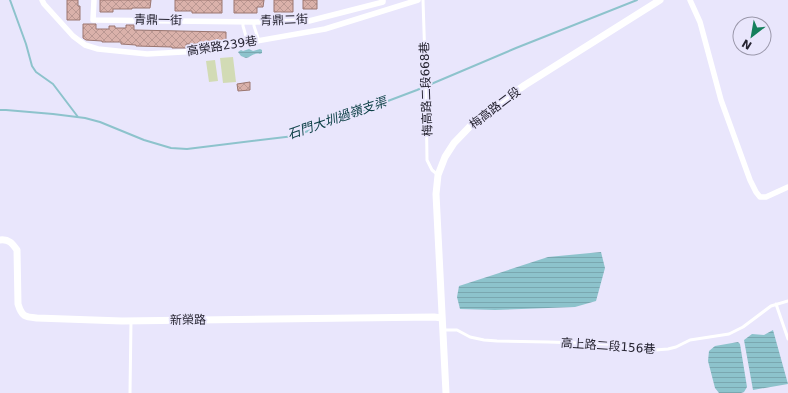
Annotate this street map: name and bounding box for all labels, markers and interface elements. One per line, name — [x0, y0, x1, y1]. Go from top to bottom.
street label: 青鼎二街 — [260, 12, 308, 28]
street label: 青鼎一街 — [134, 13, 182, 27]
north arrow — [732, 16, 772, 56]
street label: 高榮路239巷 — [186, 34, 258, 58]
text: N — [740, 36, 754, 52]
street label: 梅高路二段668巷 — [417, 41, 435, 137]
street label: 梅高路二段 — [467, 84, 523, 132]
water label: 石門大圳過嶺支渠 — [285, 93, 390, 142]
street label: 新榮路 — [170, 313, 206, 327]
street label: 高上路二段156巷 — [560, 336, 656, 356]

